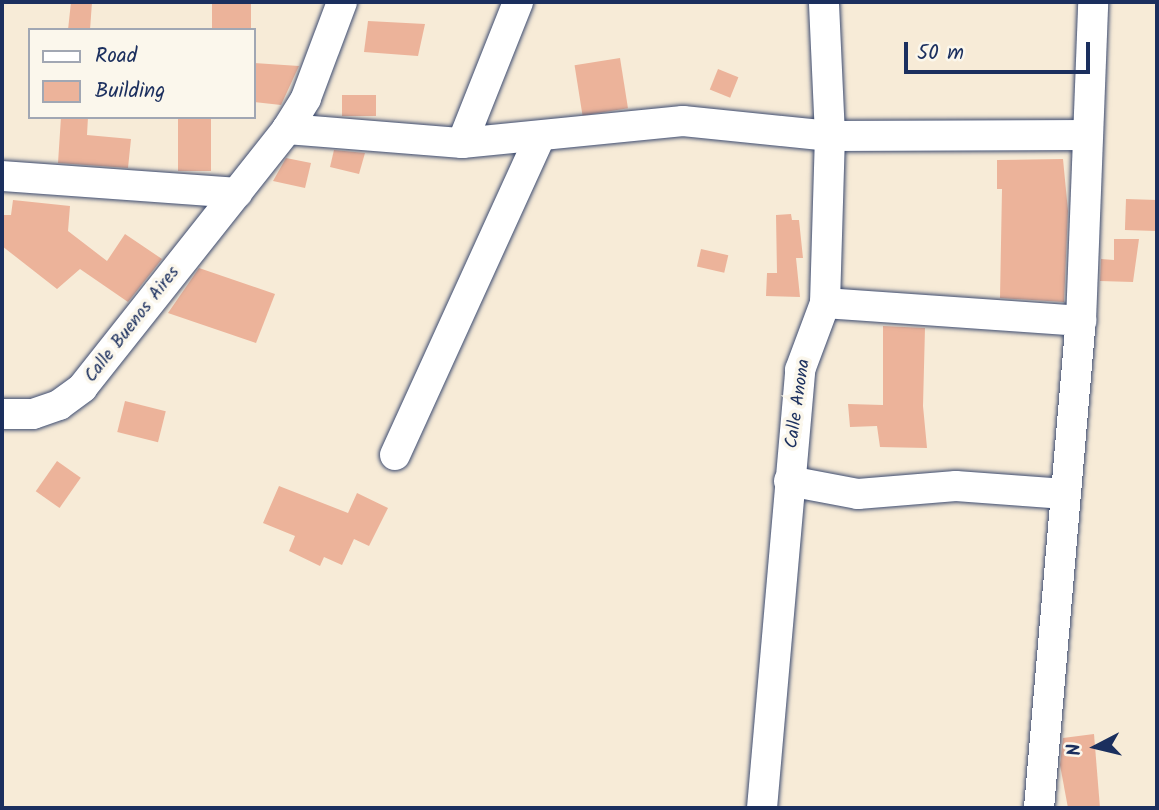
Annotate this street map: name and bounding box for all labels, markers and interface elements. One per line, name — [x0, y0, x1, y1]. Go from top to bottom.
legend — [28, 28, 256, 119]
scale bar — [907, 28, 1092, 72]
text: 50 m — [917, 37, 964, 70]
text: Road — [95, 40, 137, 73]
text: Building — [95, 75, 165, 108]
street label: Calle Buenos Aires — [81, 263, 185, 387]
street label: Calle Anona — [782, 358, 816, 450]
north arrow — [1061, 712, 1131, 782]
text: N — [1060, 742, 1091, 757]

